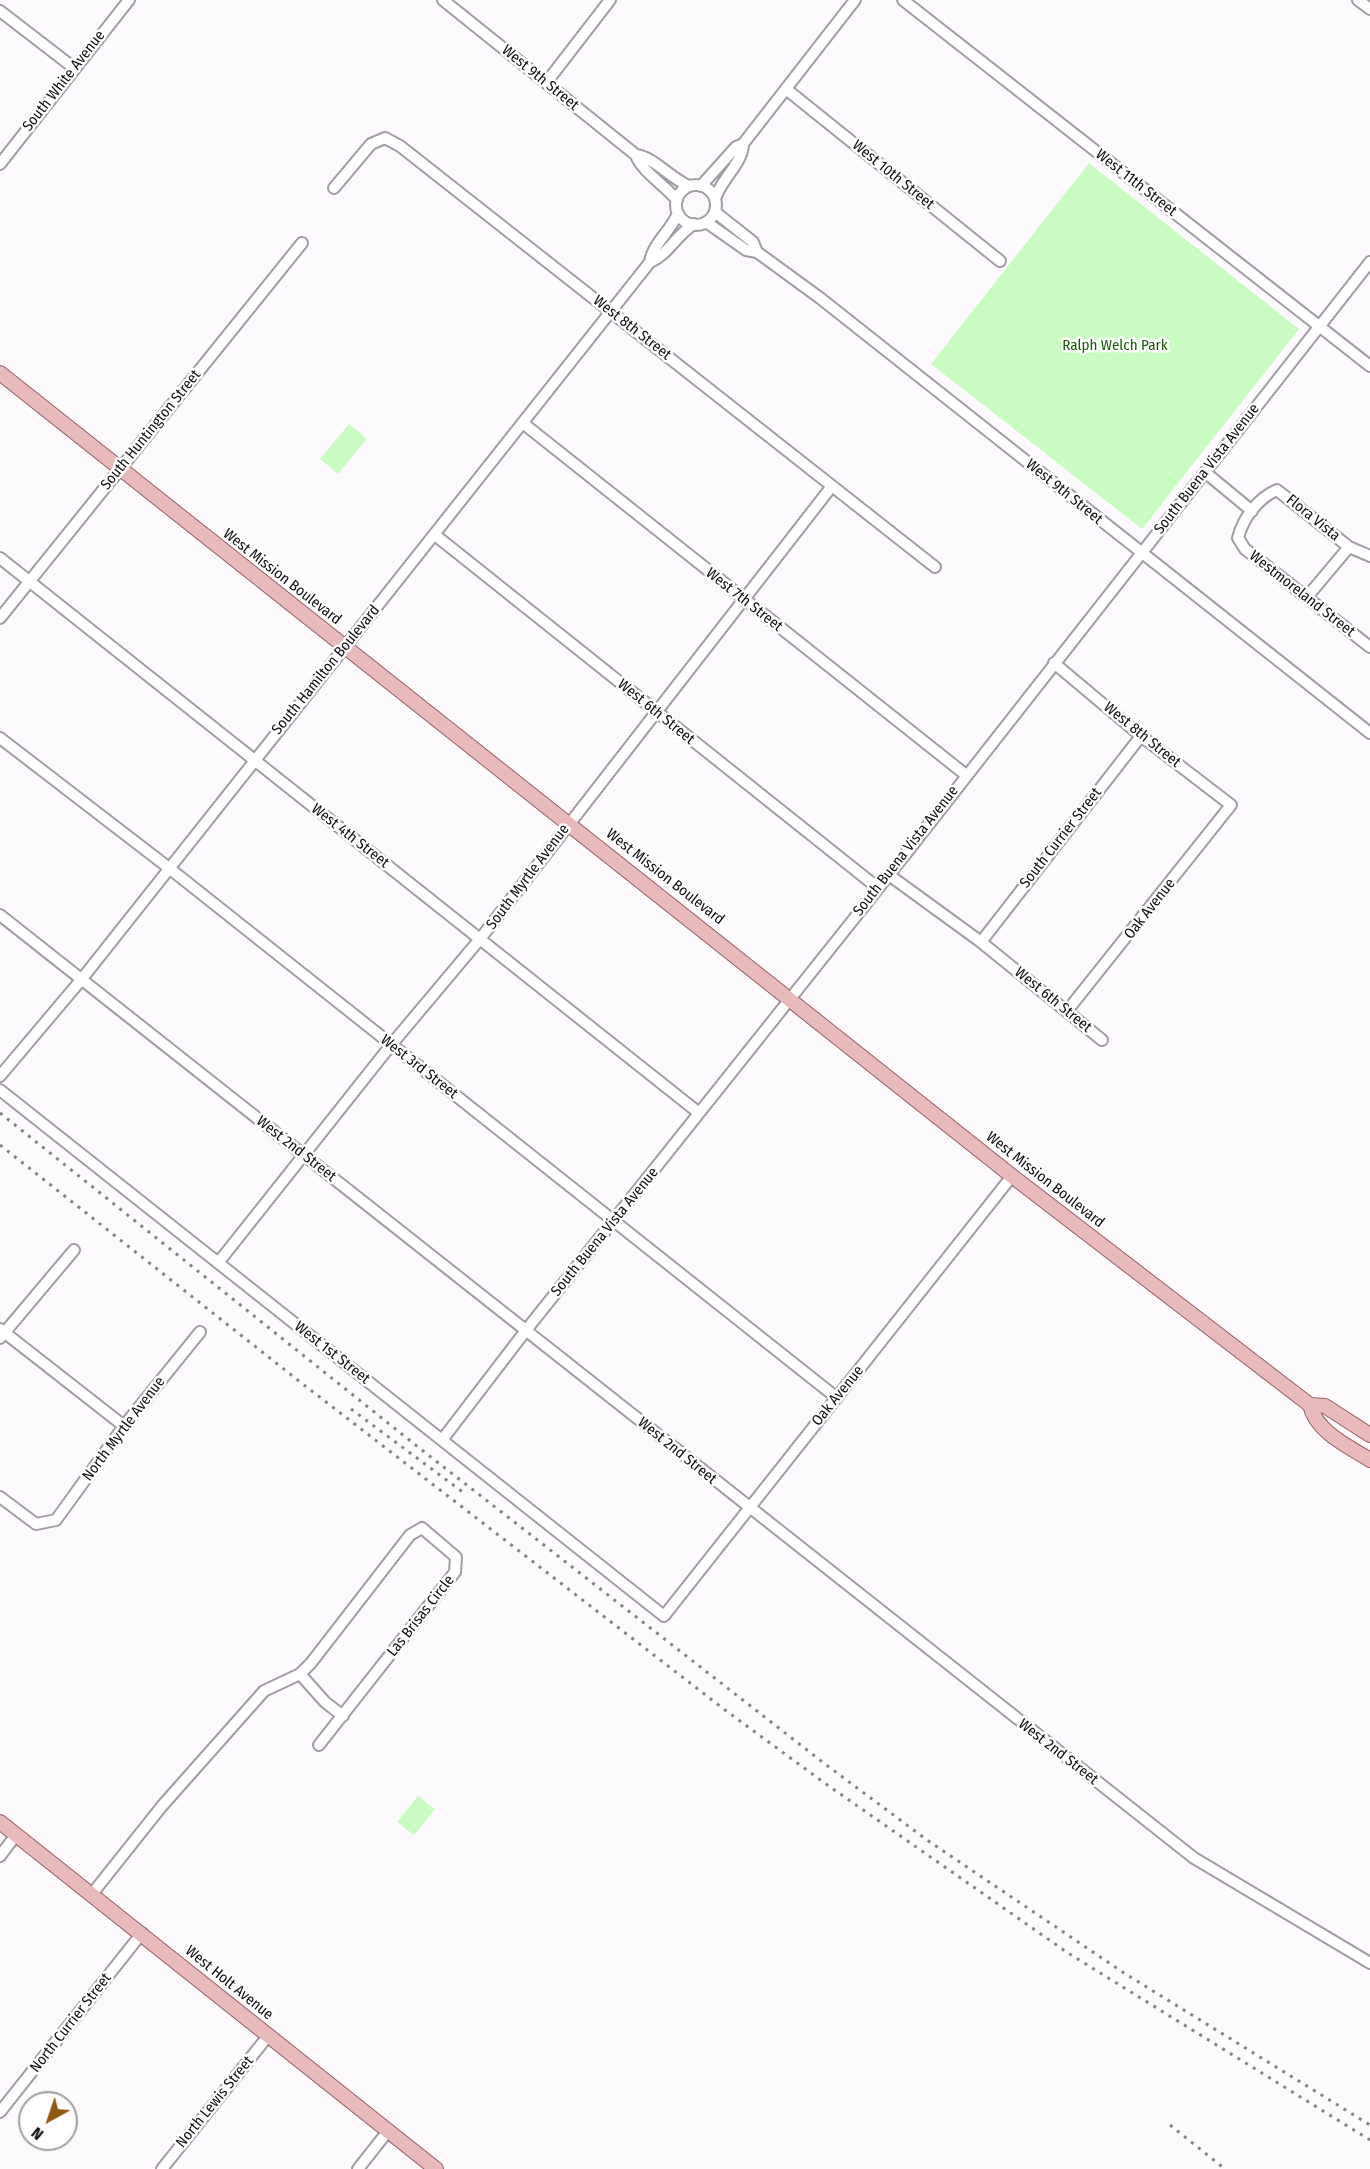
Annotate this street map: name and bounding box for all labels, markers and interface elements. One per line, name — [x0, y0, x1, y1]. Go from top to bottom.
street label: South White Avenue — [19, 27, 109, 135]
street label: West 9th Street — [498, 41, 582, 115]
street label: West 10th Street — [848, 136, 938, 214]
street label: West 11th Street — [1092, 146, 1180, 220]
street label: West 8th Street — [589, 292, 675, 364]
park label: Ralph Welch Park — [1062, 337, 1168, 355]
street label: South Huntington Street — [97, 366, 205, 494]
street label: South Buena Vista Avenue — [1151, 400, 1263, 538]
street label: West 9th Street — [1022, 455, 1106, 529]
street label: Flora Vista — [1283, 491, 1343, 545]
street label: West Mission Boulevard — [219, 525, 345, 629]
street label: Westmoreland Street — [1246, 547, 1358, 641]
street label: West 7th Street — [702, 564, 786, 636]
street label: South Hamilton Boulevard — [268, 602, 384, 738]
street label: West 6th Street — [614, 675, 698, 749]
street label: West 8th Street — [1100, 698, 1184, 772]
street label: South Buena Vista Avenue — [850, 782, 962, 920]
street label: South Currier Street — [1016, 784, 1106, 892]
street label: West 4th Street — [307, 800, 393, 872]
street label: South Myrtle Avenue — [483, 821, 573, 933]
street label: West Mission Boulevard — [602, 825, 728, 929]
street label: Oak Avenue — [1121, 875, 1179, 943]
street label: West 6th Street — [1011, 963, 1095, 1037]
street label: West 3rd Street — [377, 1031, 461, 1103]
street label: West 2nd Street — [253, 1112, 339, 1186]
street label: West Mission Boulevard — [982, 1128, 1108, 1232]
street label: South Buena Vista Avenue — [548, 1164, 662, 1300]
street label: West 1st Street — [291, 1318, 373, 1388]
street label: Oak Avenue — [808, 1362, 868, 1430]
street label: North Myrtle Avenue — [79, 1373, 169, 1485]
street label: West 2nd Street — [634, 1414, 720, 1488]
street label: Las Brisas Circle — [384, 1572, 458, 1660]
street label: West 2nd Street — [1015, 1715, 1101, 1789]
street label: West Holt Avenue — [181, 1942, 277, 2024]
street label: North Currier Street — [27, 1970, 115, 2076]
street label: North Lewis Street — [173, 2053, 257, 2151]
north arrow — [18, 2091, 78, 2151]
text: N — [28, 2123, 47, 2144]

